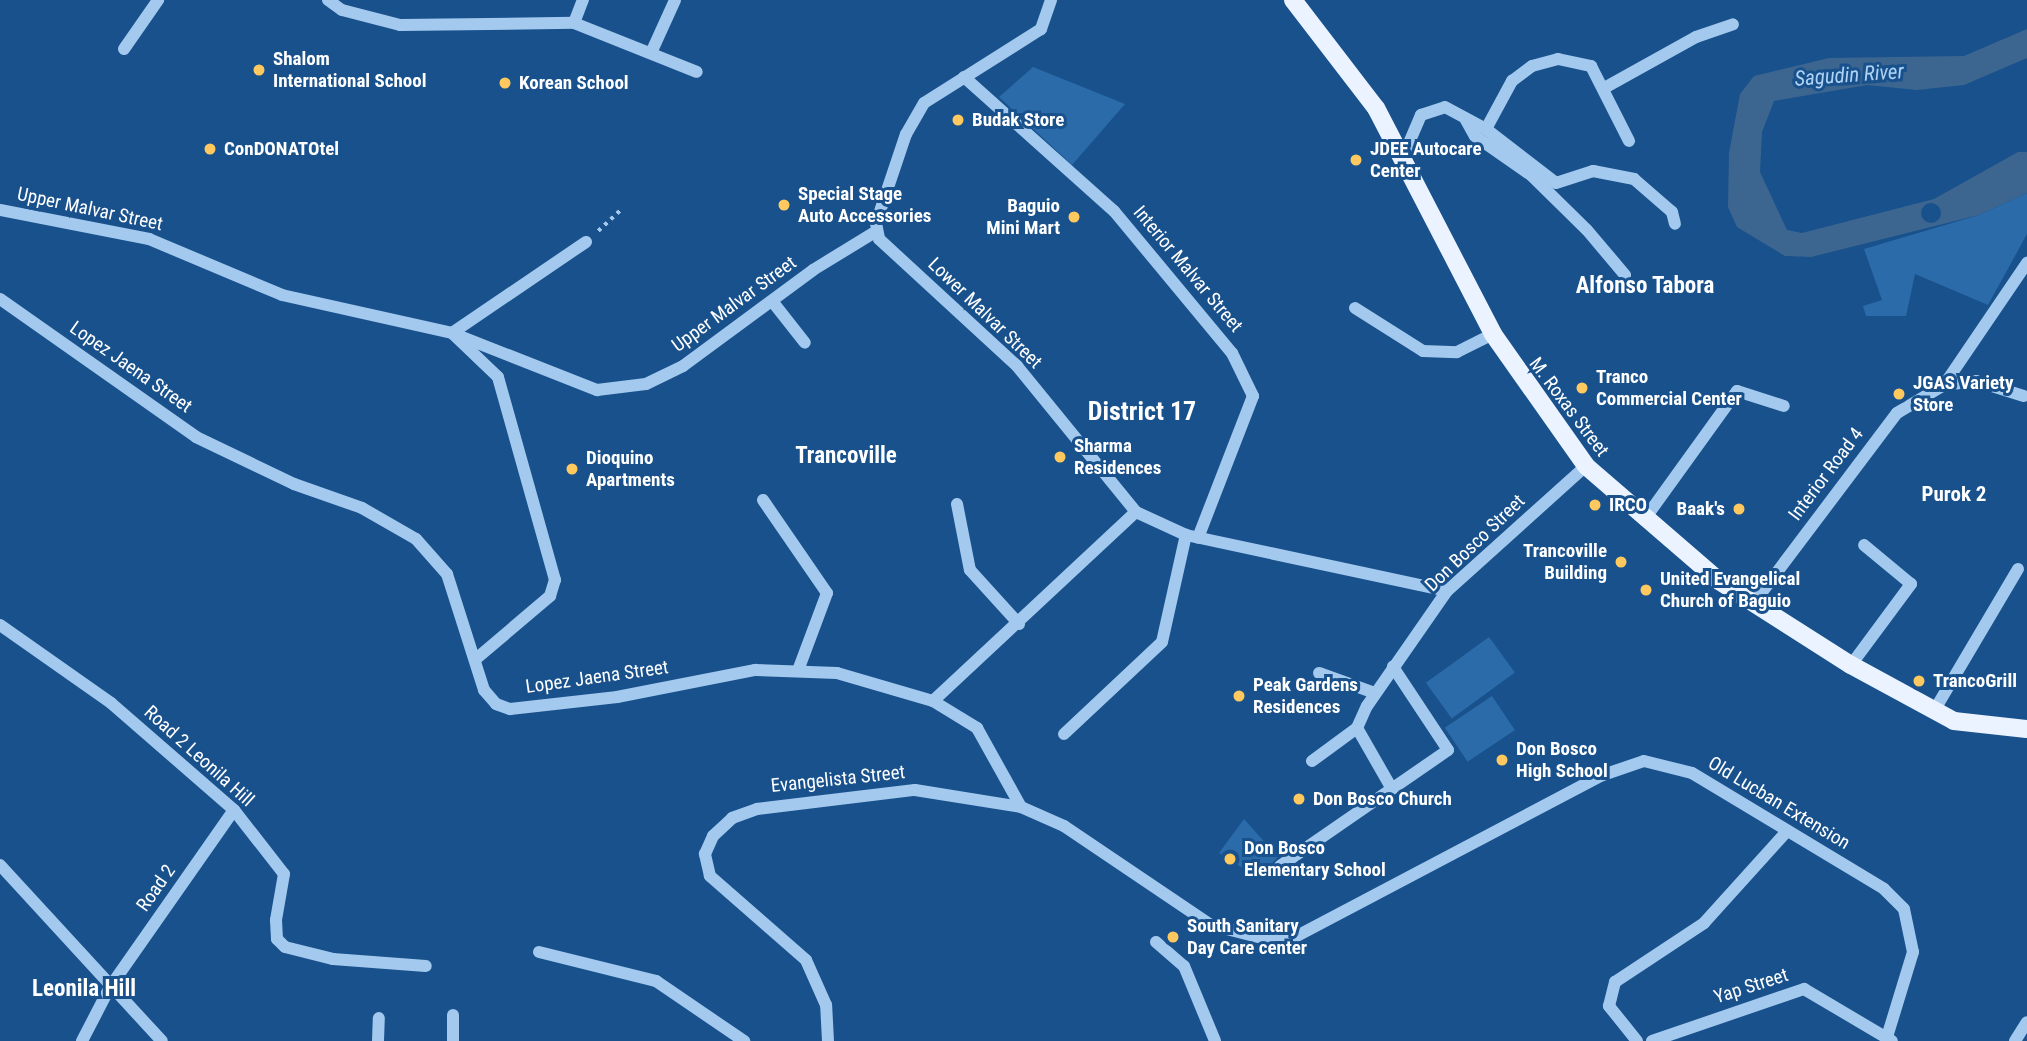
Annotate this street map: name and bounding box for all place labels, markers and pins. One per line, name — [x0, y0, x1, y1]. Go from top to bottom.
place label: Shalom International School — [273, 48, 427, 92]
marker: Shalom International School — [251, 62, 267, 78]
place label: Korean School — [519, 72, 629, 94]
marker: Korean School — [497, 75, 513, 91]
place label: Budak Store — [972, 109, 1064, 131]
marker: Budak Store — [950, 112, 966, 128]
place label: ConDONATOtel — [224, 138, 339, 160]
place label: JDEE Autocare Center — [1370, 138, 1482, 182]
marker: ConDONATOtel — [202, 141, 218, 157]
marker: JDEE Autocare Center — [1348, 152, 1364, 168]
place label: Special Stage Auto Accessories — [798, 183, 931, 227]
place label: Baguio Mini Mart — [986, 195, 1060, 239]
marker: Special Stage Auto Accessories — [776, 197, 792, 213]
marker: Baguio Mini Mart — [1066, 209, 1082, 225]
place label: Tranco Commercial Center — [1596, 366, 1742, 410]
place label: JGAS Variety Store — [1913, 372, 2013, 416]
marker: Tranco Commercial Center — [1574, 380, 1590, 396]
marker: JGAS Variety Store — [1891, 386, 1907, 402]
place label: Sharma Residences — [1074, 435, 1161, 479]
place label: Dioquino Apartments — [586, 447, 675, 491]
marker: Sharma Residences — [1052, 449, 1068, 465]
marker: Dioquino Apartments — [564, 461, 580, 477]
place label: IRCO — [1609, 494, 1647, 516]
marker: IRCO — [1587, 497, 1603, 513]
place label: Baak's — [1677, 498, 1725, 520]
marker: Baak's — [1731, 501, 1747, 517]
place label: Trancoville Building — [1523, 540, 1607, 584]
marker: Trancoville Building — [1613, 554, 1629, 570]
place label: United Evangelical Church of Baguio — [1660, 568, 1800, 612]
marker: United Evangelical Church of Baguio — [1638, 582, 1654, 598]
place label: TrancoGrill — [1933, 670, 2017, 692]
marker: TrancoGrill — [1911, 673, 1927, 689]
place label: Peak Gardens Residences — [1253, 674, 1358, 718]
marker: Peak Gardens Residences — [1231, 688, 1247, 704]
place label: Don Bosco High School — [1516, 738, 1608, 782]
marker: Don Bosco High School — [1494, 752, 1510, 768]
place label: Don Bosco Church — [1313, 788, 1452, 810]
marker: Don Bosco Church — [1291, 791, 1307, 807]
place label: Don Bosco Elementary School — [1244, 837, 1386, 881]
marker: Don Bosco Elementary School — [1222, 851, 1238, 867]
place label: South Sanitary Day Care center — [1187, 915, 1307, 959]
marker: South Sanitary Day Care center — [1165, 929, 1181, 945]

